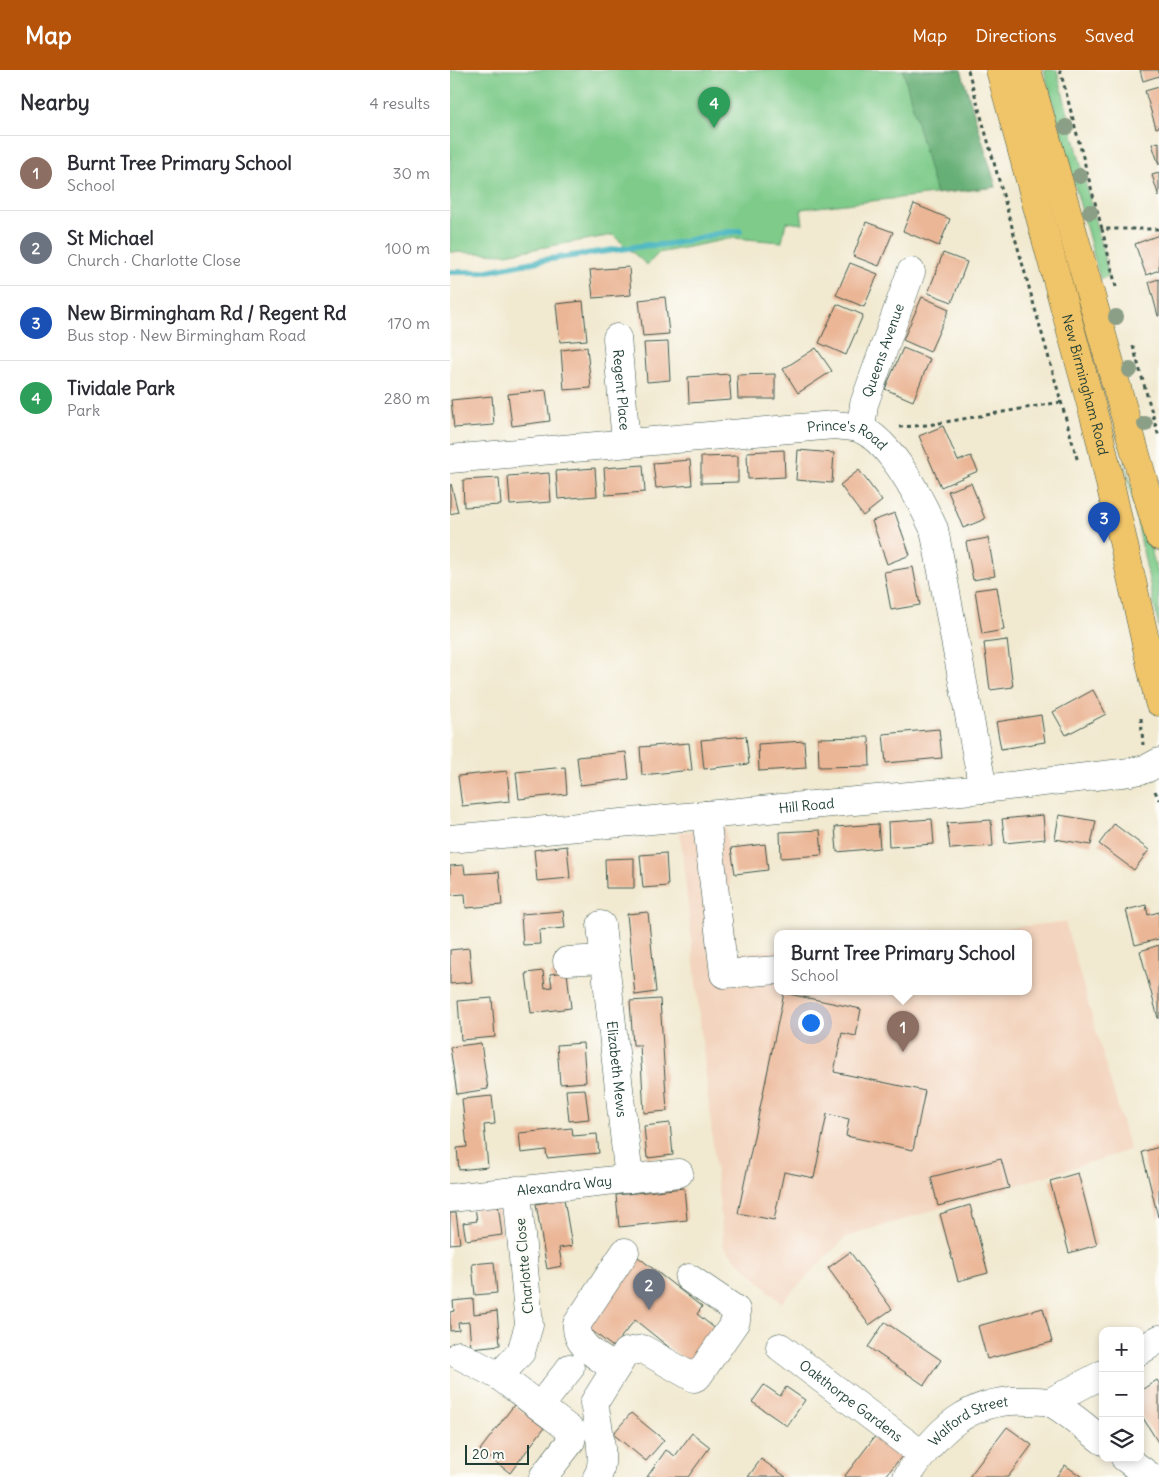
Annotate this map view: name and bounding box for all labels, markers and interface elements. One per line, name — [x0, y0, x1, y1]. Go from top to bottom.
text: Map — [25, 20, 72, 50]
text: Map — [912, 24, 947, 47]
text: Directions — [975, 24, 1057, 47]
text: Saved — [1085, 24, 1134, 47]
pin: 4 — [698, 87, 730, 128]
text: Nearby — [20, 89, 90, 116]
text: 4 results — [369, 93, 430, 113]
text: Burnt Tree Primary School — [67, 151, 292, 175]
text: 1 — [33, 163, 39, 183]
text: 30 m — [393, 163, 430, 183]
text: School — [67, 175, 115, 195]
text: St Michael — [67, 226, 154, 250]
text: 2 — [32, 238, 40, 258]
text: 100 m — [385, 238, 430, 258]
text: Church · Charlotte Close — [67, 250, 241, 270]
text: New Birmingham Rd / Regent Rd — [67, 301, 346, 325]
street label: Queens Avenue — [858, 301, 908, 400]
street label: New Birmingham Road — [1058, 312, 1112, 457]
text: 3 — [31, 313, 41, 333]
text: 170 m — [387, 313, 430, 333]
text: Bus stop · New Birmingham Road — [67, 325, 306, 345]
street label: Regent Place — [609, 348, 634, 431]
text: Tividale Park — [67, 376, 175, 400]
text: 4 — [31, 388, 41, 408]
text: 280 m — [384, 388, 430, 408]
text: Park — [67, 400, 100, 420]
street label: Prince's Road — [806, 416, 891, 454]
pin: 3 — [1088, 502, 1120, 543]
street label: Hill Road — [778, 794, 835, 817]
popup — [774, 930, 1032, 995]
text: Burnt Tree Primary School — [791, 941, 1015, 965]
text: School — [791, 965, 838, 985]
your location — [798, 1010, 824, 1036]
pin: 1 — [887, 1011, 919, 1052]
street label: Elizabeth Mews — [603, 1020, 631, 1118]
street label: Alexandra Way — [516, 1171, 613, 1200]
street label: Charlotte Close — [511, 1217, 537, 1315]
pin: 2 — [633, 1269, 665, 1310]
map controls — [1099, 1327, 1144, 1462]
button: + — [1099, 1327, 1144, 1372]
street label: Oakthorpe Gardens — [796, 1356, 906, 1446]
button: − — [1099, 1372, 1144, 1417]
street label: Walford Street — [924, 1392, 1009, 1450]
button: layers — [1099, 1417, 1144, 1462]
scale bar — [465, 1442, 529, 1465]
text: 20 m — [472, 1445, 505, 1463]

